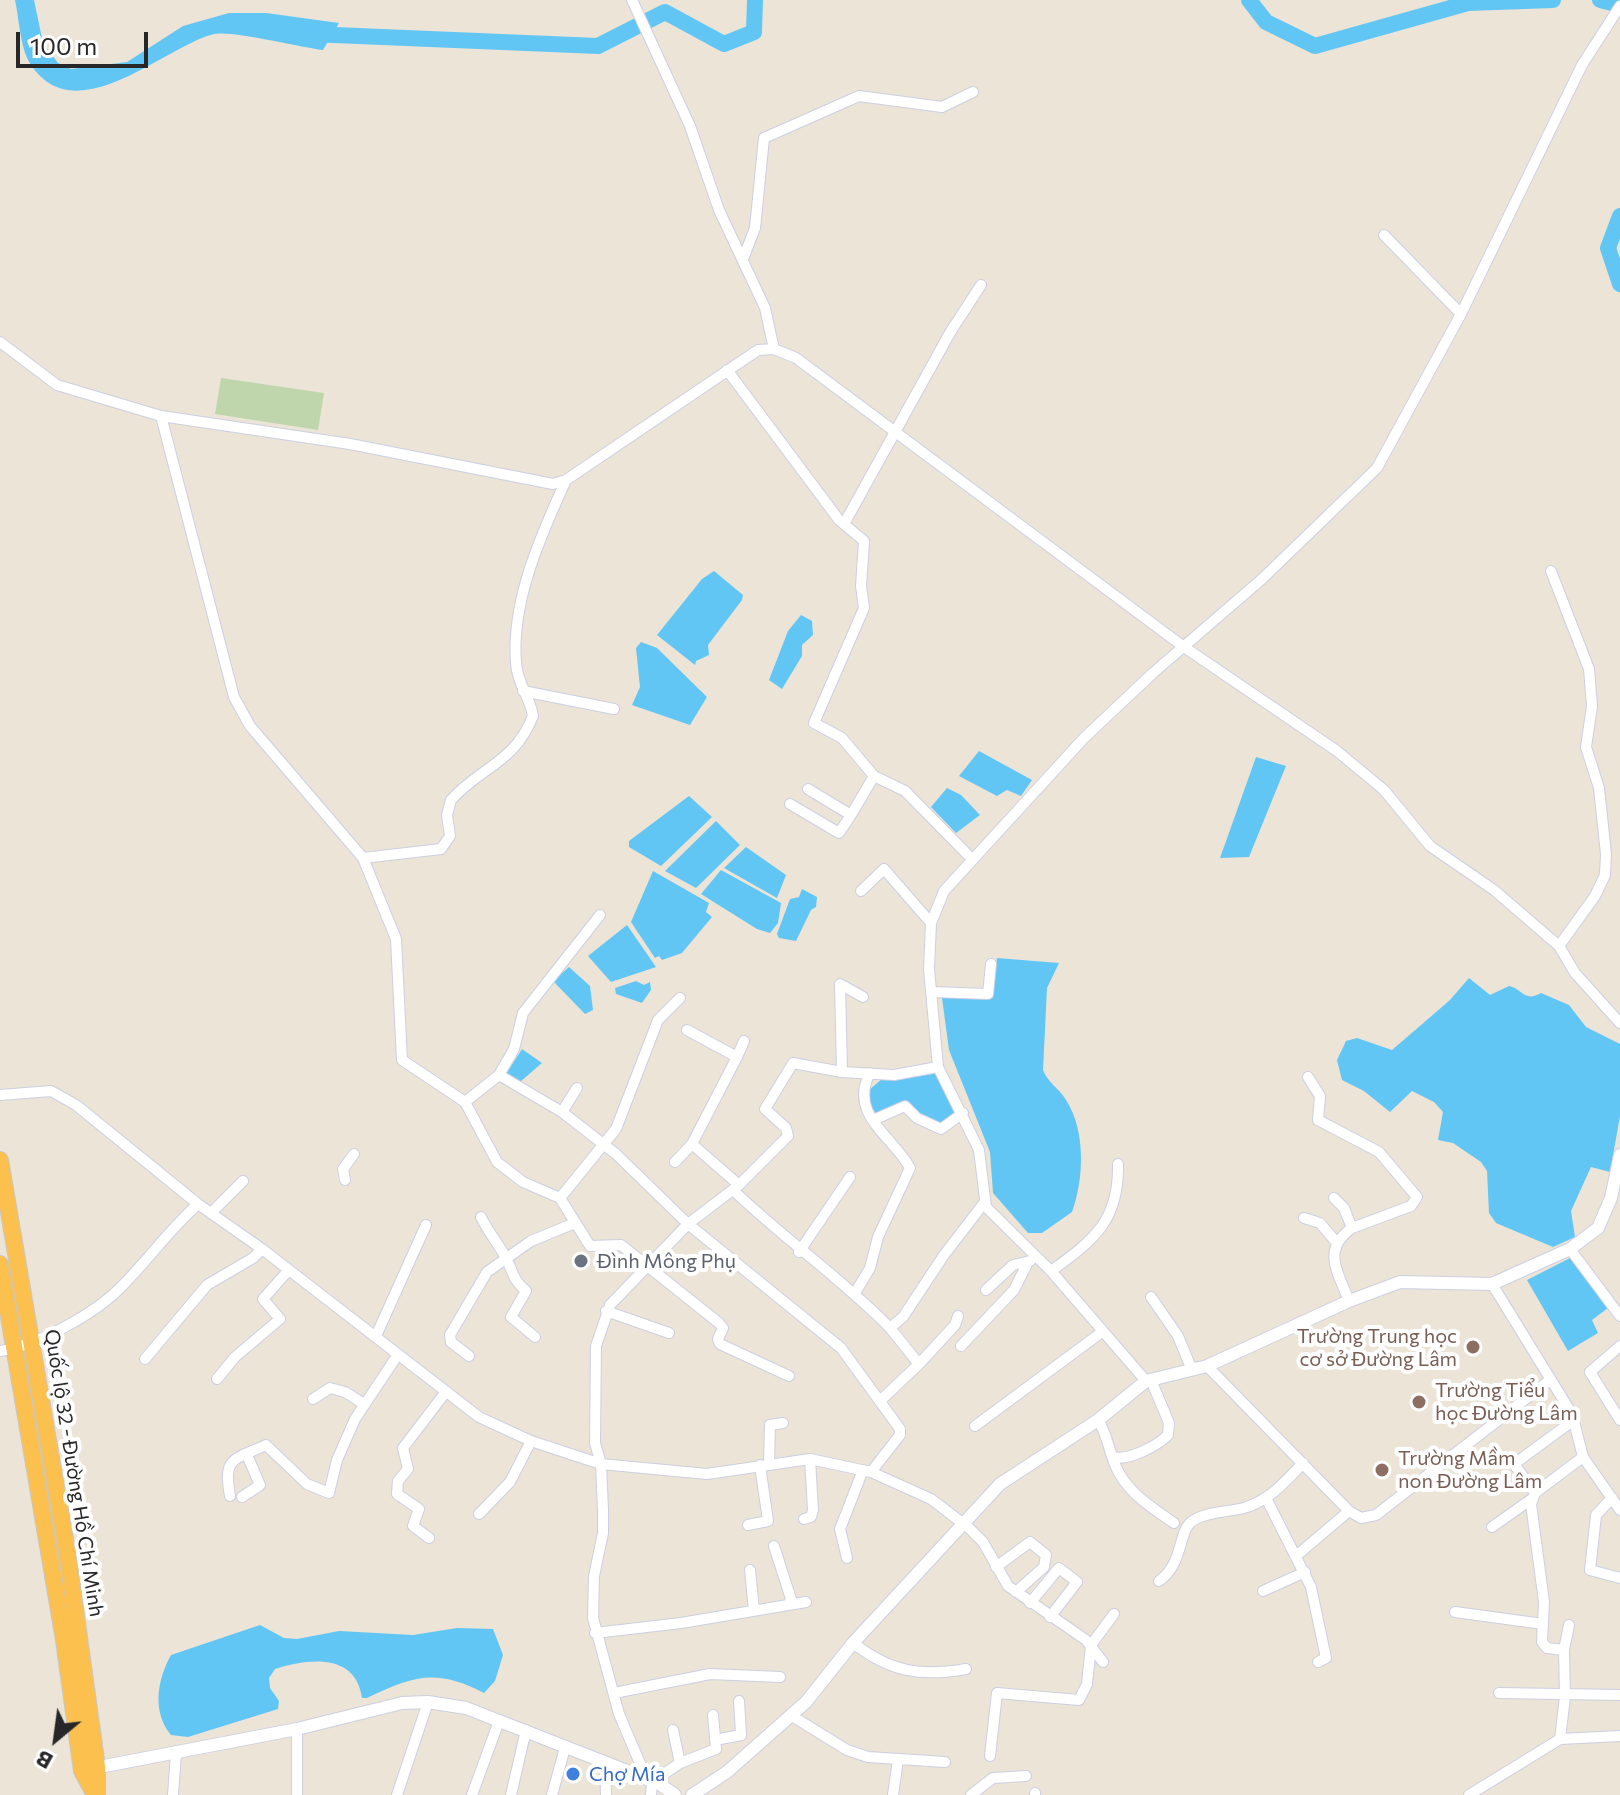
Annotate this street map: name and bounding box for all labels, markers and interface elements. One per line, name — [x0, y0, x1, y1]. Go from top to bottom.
scale bar — [20, 16, 152, 66]
text: 100 m — [30, 31, 97, 60]
place label: Đình Mông Phụ — [597, 1249, 736, 1273]
marker: Đình Mông Phụ — [572, 1252, 590, 1270]
place label: Trường Trung học cơ sở Đường Lâm — [1297, 1324, 1457, 1371]
street label: Quốc lộ 32 - Đường Hồ Chí Minh — [39, 1327, 109, 1619]
marker: Trường Trung học cơ sở Đường Lâm — [1464, 1338, 1482, 1356]
place label: Trường Tiểu học Đường Lâm — [1435, 1378, 1578, 1425]
marker: Trường Tiểu học Đường Lâm — [1410, 1393, 1428, 1411]
place label: Trường Mầm non Đường Lâm — [1398, 1446, 1542, 1493]
marker: Trường Mầm non Đường Lâm — [1373, 1461, 1391, 1479]
north arrow — [16, 1699, 96, 1779]
text: B — [31, 1745, 57, 1776]
place label: Chợ Mía — [589, 1762, 665, 1786]
marker: Chợ Mía — [564, 1765, 582, 1783]

